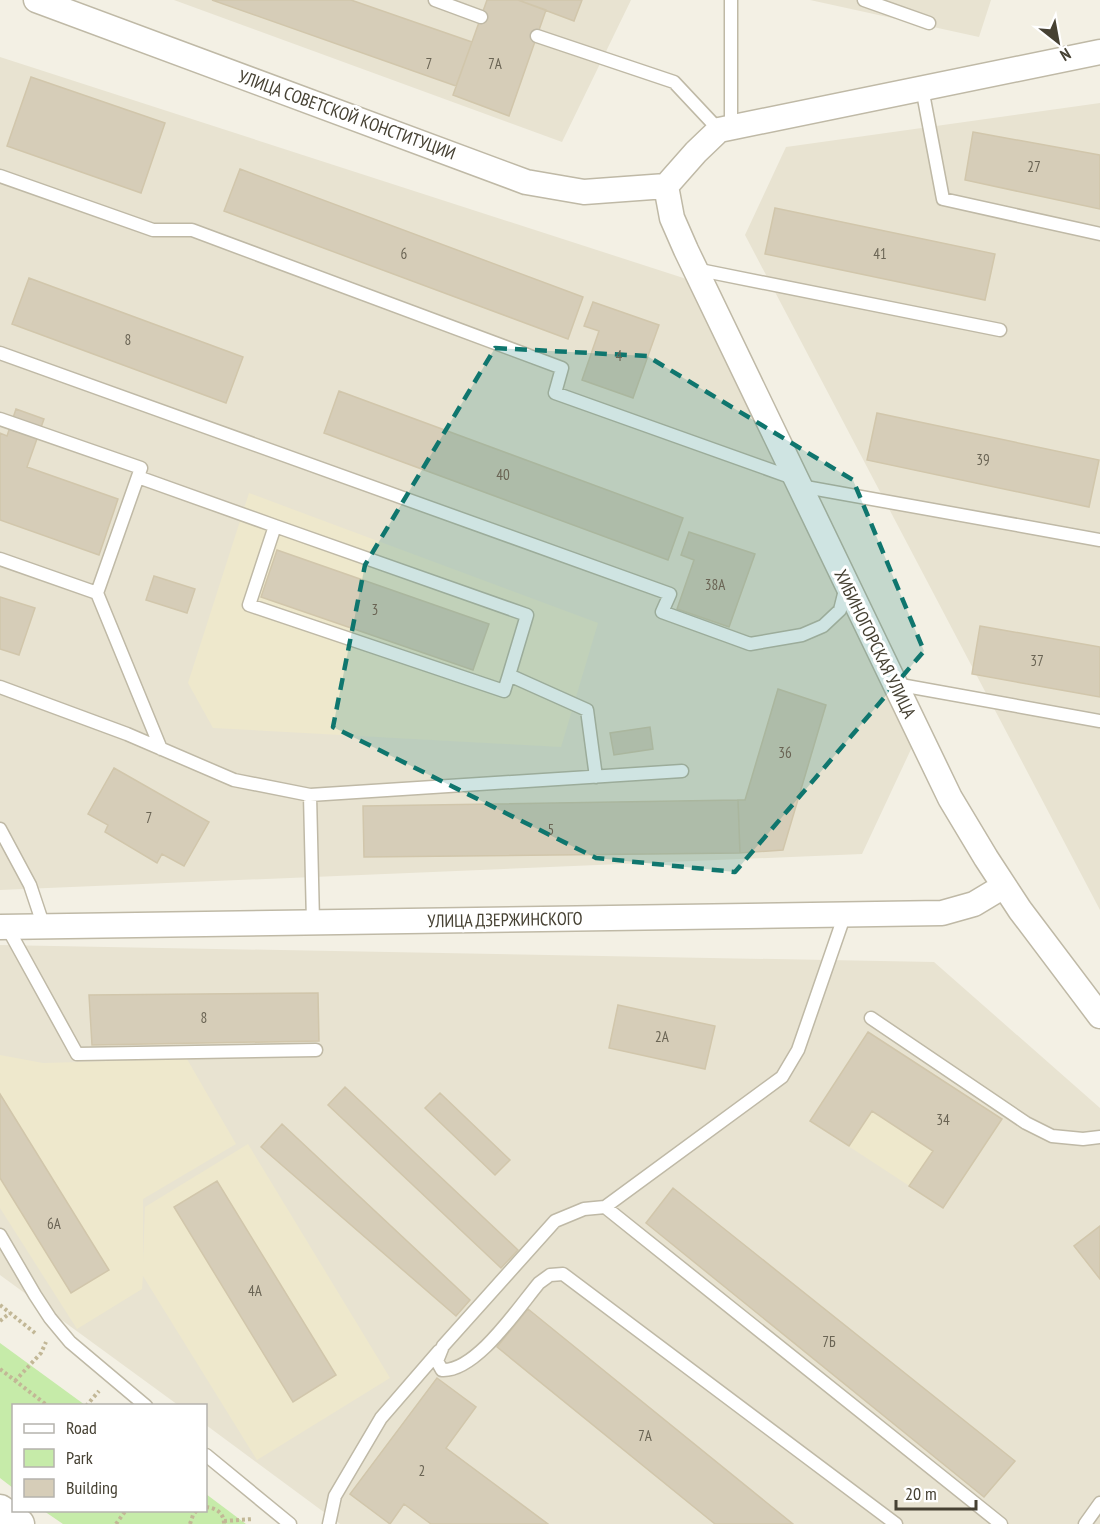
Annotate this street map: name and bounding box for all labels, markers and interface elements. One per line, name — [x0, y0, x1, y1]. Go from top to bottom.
north arrow — [1028, 12, 1088, 72]
text: N — [1057, 44, 1075, 66]
house number: 7 — [426, 54, 432, 73]
house number: 7А — [488, 54, 503, 73]
street label: УЛИЦА СОВЕТСКОЙ КОНСТИТУЦИИ — [235, 64, 459, 165]
house number: 27 — [1027, 157, 1041, 176]
house number: 6 — [401, 244, 408, 263]
house number: 41 — [873, 244, 887, 263]
house number: 8 — [125, 330, 131, 349]
house number: 4 — [616, 346, 623, 365]
house number: 39 — [976, 450, 990, 469]
house number: 40 — [496, 465, 510, 484]
street label: ХИБИНОГОРСКАЯ УЛИЦА — [829, 566, 922, 722]
house number: 38А — [705, 575, 726, 594]
house number: 3 — [372, 600, 378, 619]
house number: 37 — [1030, 651, 1044, 670]
house number: 36 — [778, 743, 792, 762]
house number: 7 — [146, 808, 152, 827]
house number: 5 — [548, 820, 554, 839]
street label: УЛИЦА ДЗЕРЖИНСКОГО — [427, 907, 583, 932]
house number: 8 — [201, 1008, 207, 1027]
house number: 2А — [655, 1027, 670, 1046]
house number: 34 — [936, 1110, 950, 1129]
house number: 6А — [47, 1214, 62, 1233]
house number: 4А — [248, 1281, 263, 1300]
house number: 7Б — [822, 1332, 836, 1351]
legend — [12, 1404, 207, 1512]
text: Road — [66, 1416, 97, 1439]
house number: 7А — [638, 1426, 653, 1445]
text: Park — [66, 1446, 93, 1469]
house number: 2 — [419, 1461, 425, 1480]
scale bar — [896, 1473, 976, 1511]
text: Building — [66, 1476, 118, 1499]
text: 20 m — [905, 1482, 937, 1505]

